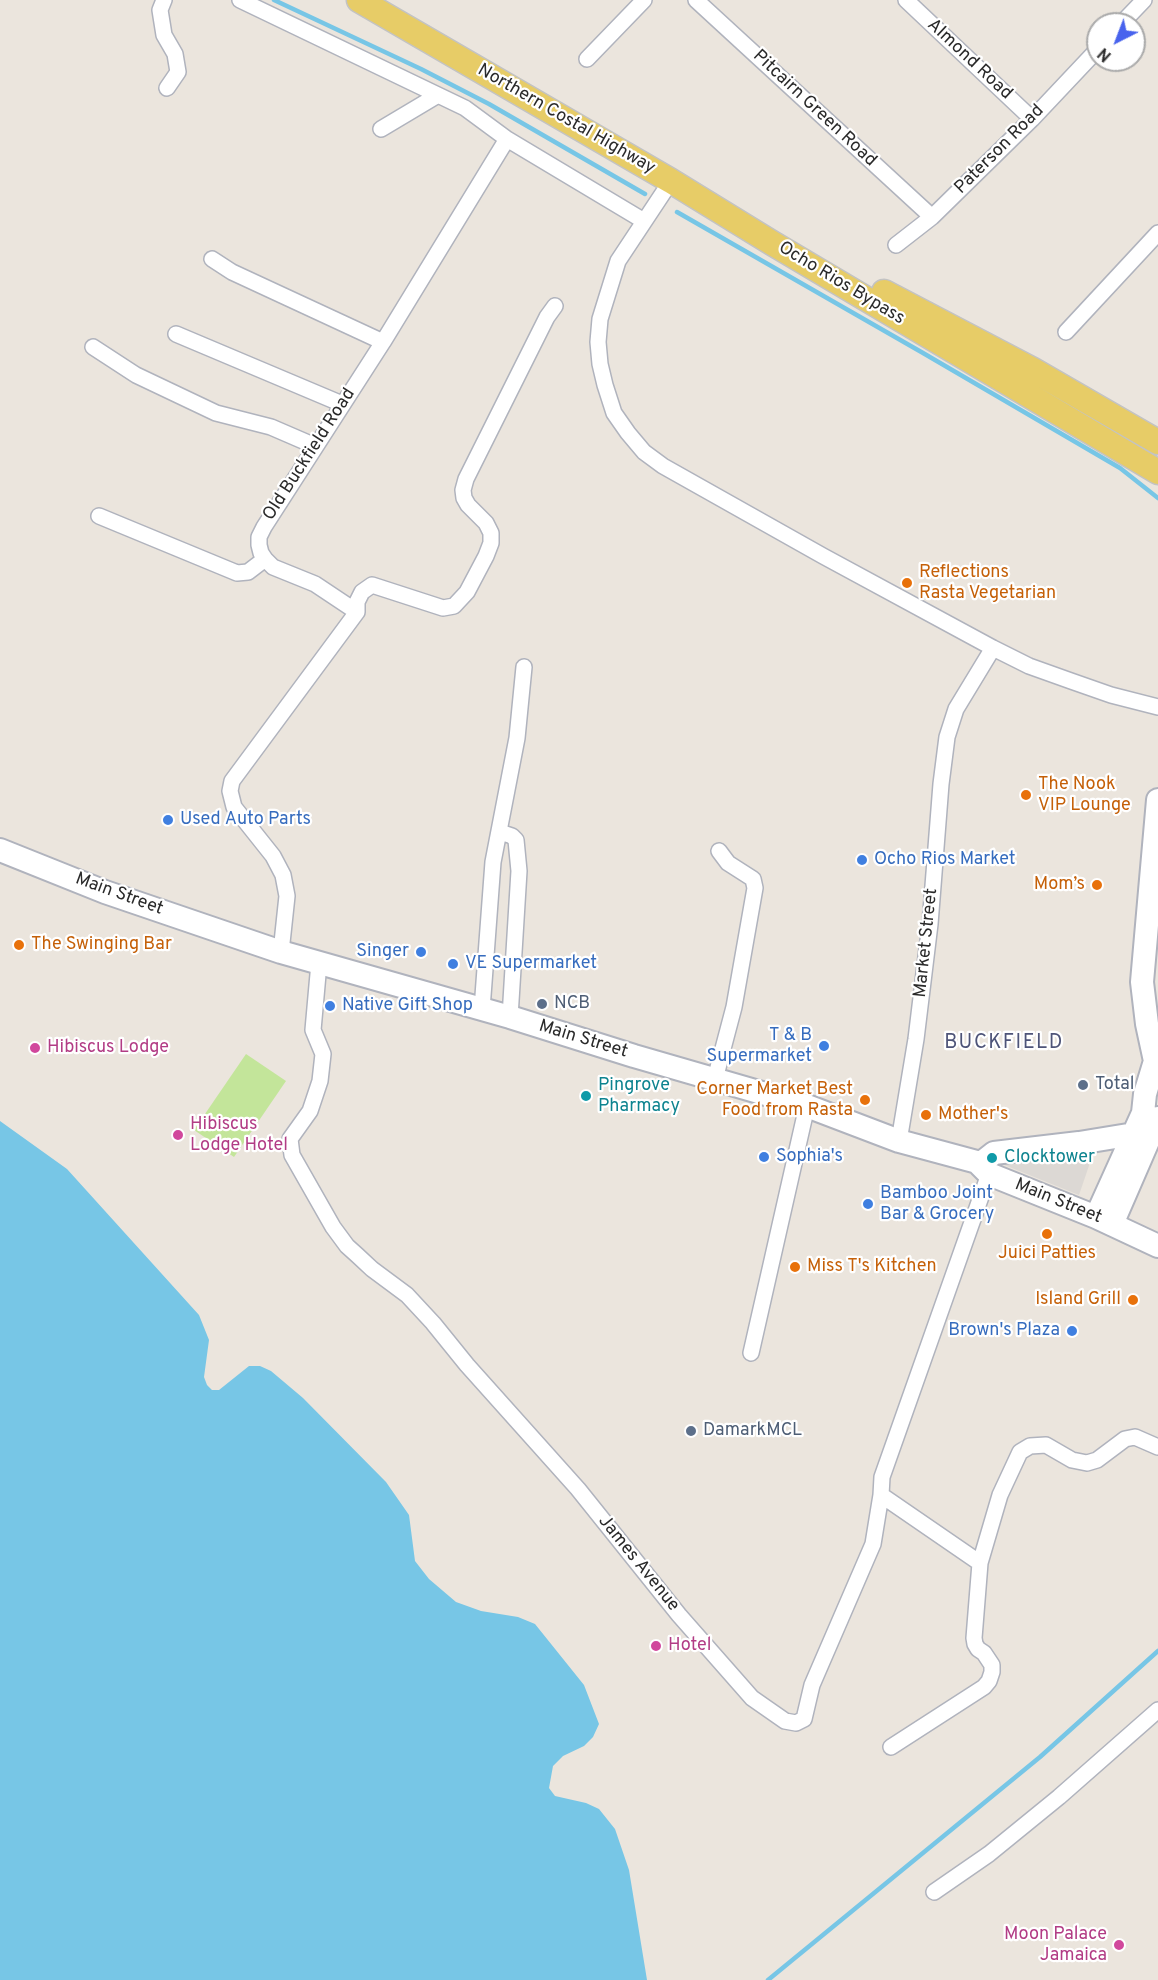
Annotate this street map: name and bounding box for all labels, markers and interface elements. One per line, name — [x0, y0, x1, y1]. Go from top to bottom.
north arrow — [1086, 12, 1146, 72]
street label: Almond Road — [922, 15, 1016, 105]
text: N — [1094, 43, 1116, 65]
street label: Pitcairn Green Road — [748, 46, 880, 172]
street label: Northern Costal Highway — [473, 60, 659, 180]
street label: Paterson Road — [951, 101, 1049, 199]
street label: Ocho Rios Bypass — [774, 238, 908, 330]
street label: Old Buckfield Road — [259, 385, 361, 525]
place label: Reflections Rasta Vegetarian — [919, 562, 1056, 604]
marker: Reflections Rasta Vegetarian — [900, 576, 914, 590]
place label: The Nook VIP Lounge — [1038, 774, 1131, 816]
marker: The Nook VIP Lounge — [1019, 788, 1033, 802]
place label: Used Auto Parts — [180, 809, 311, 831]
marker: Used Auto Parts — [161, 813, 175, 827]
place label: Ocho Rios Market — [874, 849, 1016, 871]
marker: Ocho Rios Market — [855, 853, 869, 867]
street label: Main Street — [72, 869, 166, 921]
place label: Mom’s — [1034, 874, 1085, 896]
marker: Mom’s — [1090, 878, 1104, 892]
street label: Market Street — [911, 887, 943, 999]
place label: The Swinging Bar — [31, 934, 172, 956]
marker: The Swinging Bar — [12, 938, 26, 952]
place label: Singer — [356, 941, 409, 963]
marker: Singer — [414, 945, 428, 959]
place label: VE Supermarket — [465, 953, 597, 975]
marker: VE Supermarket — [446, 957, 460, 971]
place label: NCB — [554, 993, 590, 1015]
place label: Native Gift Shop — [342, 995, 473, 1017]
marker: NCB — [535, 997, 549, 1011]
marker: Native Gift Shop — [323, 999, 337, 1013]
street label: Main Street — [536, 1016, 630, 1064]
place label: T & B Supermarket — [706, 1025, 812, 1068]
district label: BUCKFIELD — [944, 1032, 1064, 1056]
place label: Hibiscus Lodge — [47, 1037, 169, 1059]
marker: T & B Supermarket — [817, 1039, 831, 1053]
marker: Hibiscus Lodge — [28, 1041, 42, 1055]
place label: Total — [1095, 1074, 1135, 1096]
place label: Pingrove Pharmacy — [598, 1075, 680, 1118]
marker: Total — [1076, 1078, 1090, 1092]
place label: Corner Market Best Food from Rasta — [696, 1079, 853, 1122]
marker: Pingrove Pharmacy — [579, 1089, 593, 1103]
marker: Corner Market Best Food from Rasta — [858, 1093, 872, 1107]
place label: Mother's — [938, 1104, 1008, 1126]
marker: Mother's — [919, 1108, 933, 1122]
place label: Hibiscus Lodge Hotel — [190, 1114, 288, 1156]
marker: Hibiscus Lodge Hotel — [171, 1128, 185, 1142]
place label: Sophia's — [776, 1146, 843, 1168]
place label: Clocktower — [1004, 1147, 1095, 1169]
marker: Sophia's — [757, 1150, 771, 1164]
marker: Clocktower — [985, 1151, 999, 1165]
street label: Main Street — [1011, 1175, 1105, 1229]
place label: Bamboo Joint Bar & Grocery — [880, 1183, 994, 1226]
marker: Bamboo Joint Bar & Grocery — [861, 1197, 875, 1211]
marker: Juici Patties — [1040, 1227, 1054, 1241]
place label: Juici Patties — [998, 1243, 1096, 1265]
place label: Miss T's Kitchen — [807, 1256, 937, 1278]
marker: Miss T's Kitchen — [788, 1260, 802, 1274]
place label: Island Grill — [1035, 1289, 1121, 1311]
marker: Island Grill — [1126, 1293, 1140, 1307]
place label: Brown's Plaza — [948, 1320, 1060, 1342]
marker: Brown's Plaza — [1065, 1324, 1079, 1338]
place label: DamarkMCL — [703, 1420, 802, 1442]
marker: DamarkMCL — [684, 1424, 698, 1438]
street label: James Avenue — [593, 1512, 683, 1616]
place label: Hotel — [668, 1635, 712, 1657]
marker: Hotel — [649, 1639, 663, 1653]
place label: Moon Palace Jamaica — [1004, 1924, 1107, 1966]
marker: Moon Palace Jamaica — [1112, 1938, 1126, 1952]

